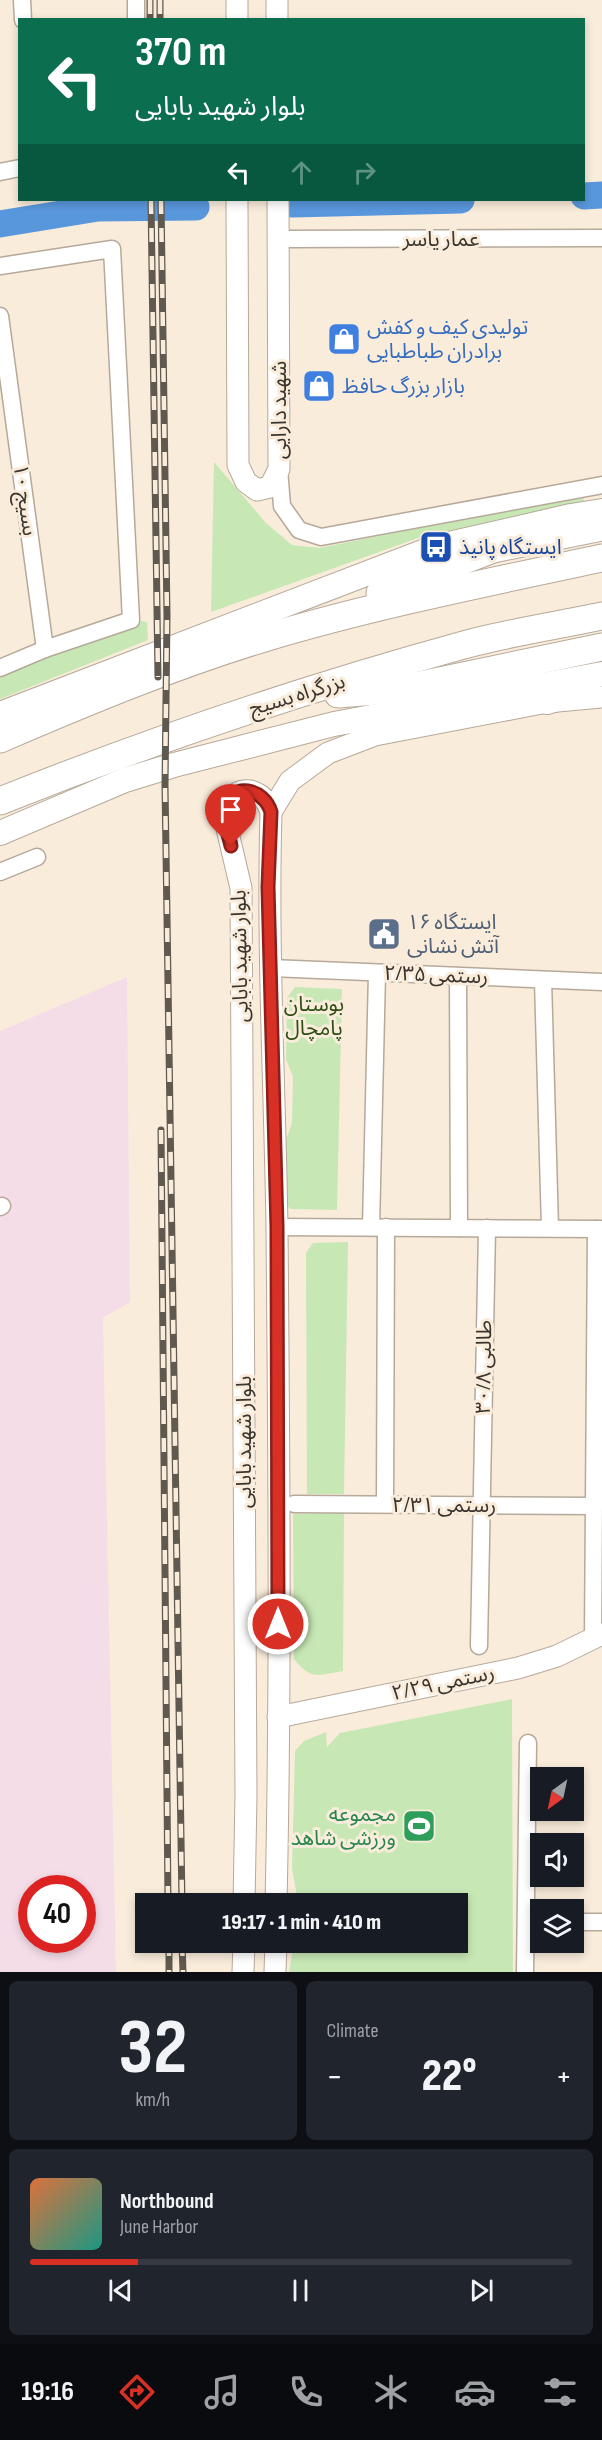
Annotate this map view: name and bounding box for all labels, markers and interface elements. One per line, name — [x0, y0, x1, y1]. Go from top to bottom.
text: 370 m — [135, 27, 226, 78]
icon: left — [36, 42, 114, 120]
text: بلوار شهید بابایی — [135, 91, 306, 123]
icon: left — [222, 156, 255, 189]
icon: ahead — [285, 156, 318, 189]
icon: right — [348, 156, 381, 189]
street label: عمار یاسر — [401, 227, 480, 252]
place label: تولیدی کیف و کفش برادران طباطبایی — [367, 315, 528, 364]
shop icon: تولیدی کیف و کفش برادران طباطبایی — [326, 321, 362, 357]
street label: شهید دارایی — [267, 361, 292, 459]
shop icon: بازار بزرگ حافظ — [301, 368, 337, 404]
place label: بازار بزرگ حافظ — [342, 374, 465, 399]
street label: بسیج ۱۰ — [6, 462, 42, 538]
bus stop icon: ایستگاه پانیذ — [418, 529, 454, 565]
place label: ایستگاه پانیذ — [459, 535, 562, 560]
street label: بزرگراه بسیج — [246, 669, 349, 723]
pin — [205, 784, 256, 846]
icon: arrive — [214, 793, 247, 826]
street label: بلوار شهید بابایی — [226, 889, 254, 1023]
place label: ایستگاه ۱۶ آتش نشانی — [407, 910, 500, 959]
public building icon: ایستگاه ۱۶ آتش نشانی — [366, 916, 402, 952]
street label: رستمی ۲/۳۵ — [383, 961, 489, 989]
park label: بوستان پامچال — [284, 992, 344, 1041]
street label: طالبی ۳۰/۸ — [471, 1320, 497, 1414]
street label: بلوار شهید بابایی — [232, 1376, 257, 1508]
street label: رستمی ۲/۳۱ — [392, 1493, 496, 1518]
position arrow — [246, 1592, 310, 1656]
street label: رستمی ۲/۲۹ — [389, 1660, 497, 1706]
north arrow — [530, 1767, 584, 1821]
map controls — [530, 1767, 584, 1953]
place label: مجموعه ورزشی شاهد — [291, 1802, 396, 1851]
sports icon: مجموعه ورزشی شاهد — [401, 1808, 437, 1844]
button: sound — [530, 1833, 584, 1887]
speed limit sign: 40 — [18, 1875, 96, 1953]
button: layers — [530, 1899, 584, 1953]
text: 19:17 · 1 min · 410 m — [222, 1909, 381, 1936]
text: 32 — [118, 2002, 187, 2095]
text: Climate — [327, 2019, 379, 2043]
text: 22° — [422, 2049, 477, 2104]
text: − — [327, 2057, 343, 2097]
text: + — [556, 2057, 572, 2097]
text: km/h — [135, 2088, 170, 2112]
text: Northbound — [120, 2188, 214, 2215]
text: June Harbor — [120, 2215, 198, 2239]
icon: previous — [104, 2274, 137, 2307]
icon: pause — [284, 2274, 317, 2307]
icon: next — [465, 2274, 498, 2307]
icon: directions — [116, 2371, 158, 2413]
icon: music — [201, 2371, 243, 2413]
icon: phone — [285, 2371, 327, 2413]
icon: climate — [370, 2371, 412, 2413]
icon: car — [454, 2371, 496, 2413]
icon: filters — [539, 2371, 581, 2413]
text: 19:16 — [21, 2376, 74, 2408]

